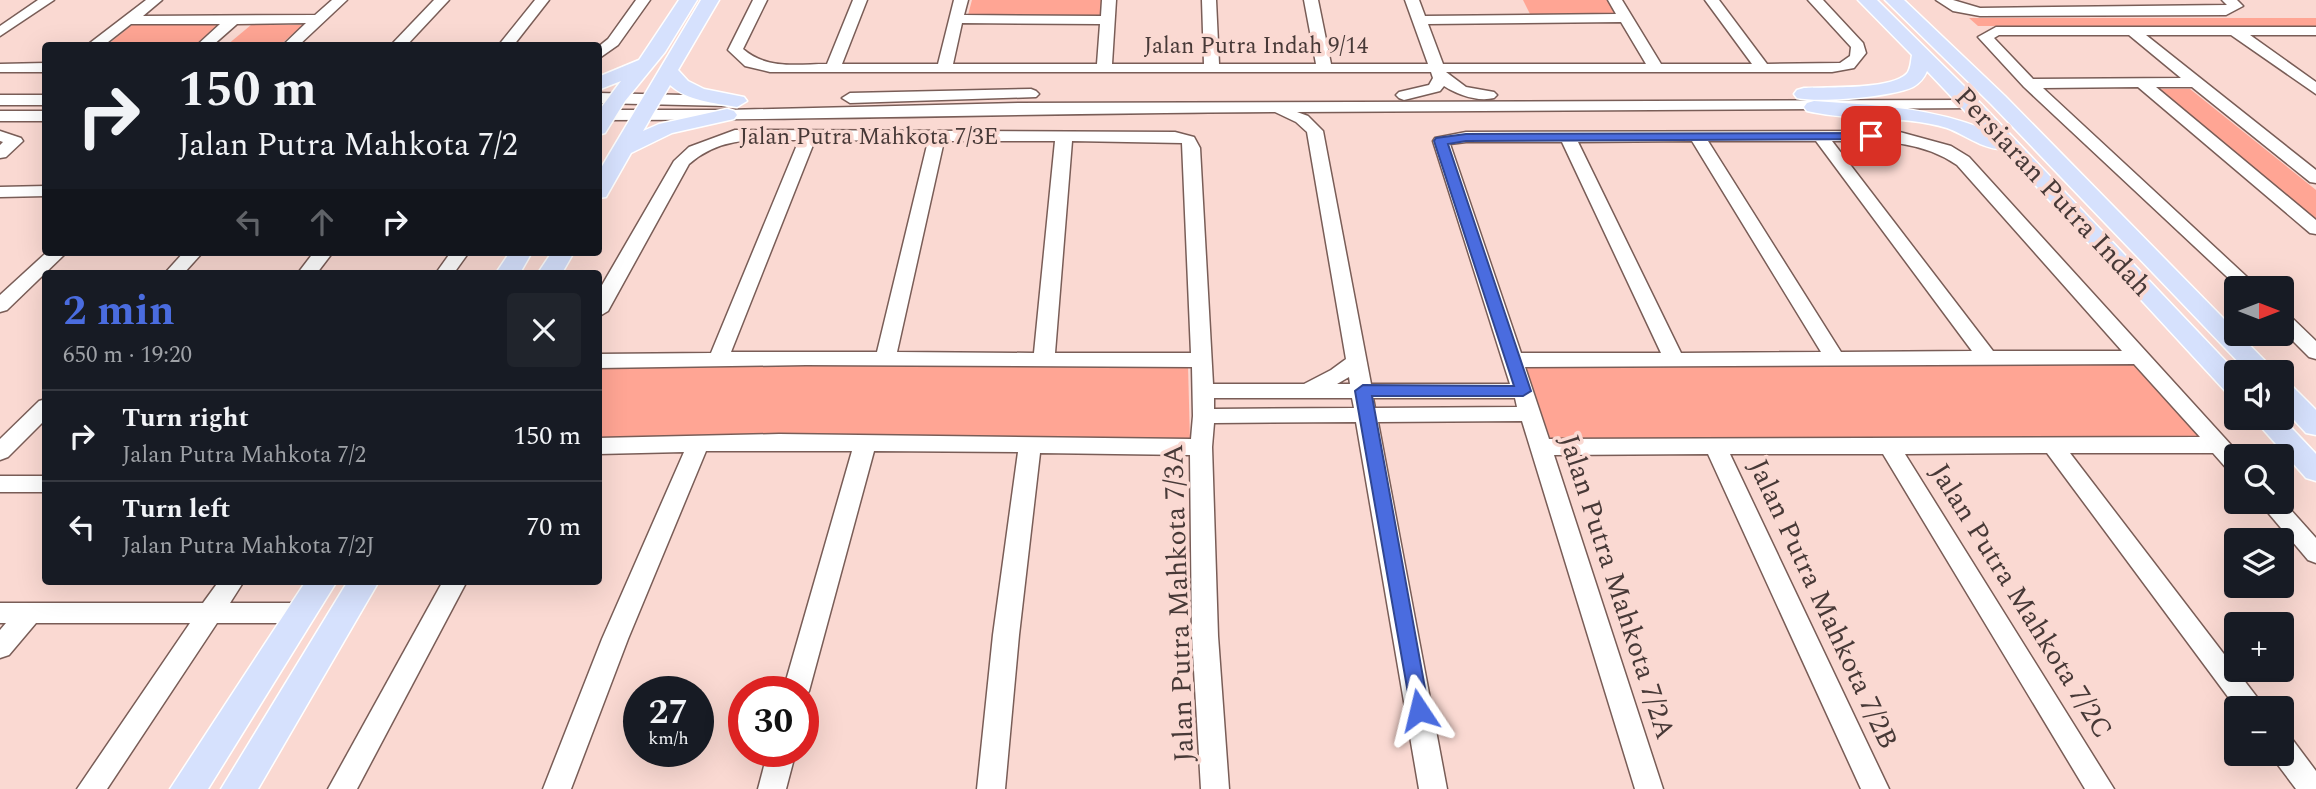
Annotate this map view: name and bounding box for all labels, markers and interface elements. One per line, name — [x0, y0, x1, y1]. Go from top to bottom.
street label: Jalan Putra Indah 9/14 — [1144, 29, 1369, 64]
text: 150 m — [178, 53, 317, 128]
icon: right — [63, 70, 154, 161]
street label: Persiaran Putra Indah — [1944, 77, 2162, 307]
pin — [1841, 106, 1901, 166]
icon: arrive — [1852, 117, 1890, 155]
street label: Jalan Putra Mahkota 7/3E — [739, 120, 999, 155]
text: Jalan Putra Mahkota 7/2 — [178, 121, 518, 170]
icon: left — [230, 203, 268, 241]
icon: ahead — [303, 203, 341, 241]
icon: right — [376, 203, 414, 241]
north arrow — [2224, 276, 2294, 346]
map controls — [2224, 276, 2294, 766]
text: 2 min — [63, 280, 175, 343]
button: close — [507, 293, 581, 367]
text: 650 m · 19:20 — [63, 338, 192, 373]
button: sound — [2224, 360, 2294, 430]
text: Turn right — [122, 398, 249, 438]
text: 150 m — [513, 416, 581, 456]
icon: right — [63, 417, 101, 455]
street label: Jalan Putra Mahkota 7/2A — [1547, 429, 1687, 745]
text: Jalan Putra Mahkota 7/2 — [122, 438, 366, 473]
street label: Jalan Putra Mahkota 7/3A — [1152, 443, 1206, 763]
button: search — [2224, 444, 2294, 514]
street label: Jalan Putra Mahkota 7/2B — [1737, 452, 1909, 756]
street label: Jalan Putra Mahkota 7/2C — [1919, 455, 2123, 747]
text: Turn left — [122, 489, 230, 529]
text: 70 m — [526, 507, 581, 547]
icon: left — [63, 508, 101, 546]
button: layers — [2224, 528, 2294, 598]
text: Jalan Putra Mahkota 7/2J — [122, 529, 375, 564]
button: + — [2224, 612, 2294, 682]
position arrow — [1382, 673, 1456, 747]
speed limit sign: 30 — [728, 676, 819, 767]
text: 27 — [649, 686, 688, 739]
button: − — [2224, 696, 2294, 766]
text: km/h — [648, 725, 689, 752]

